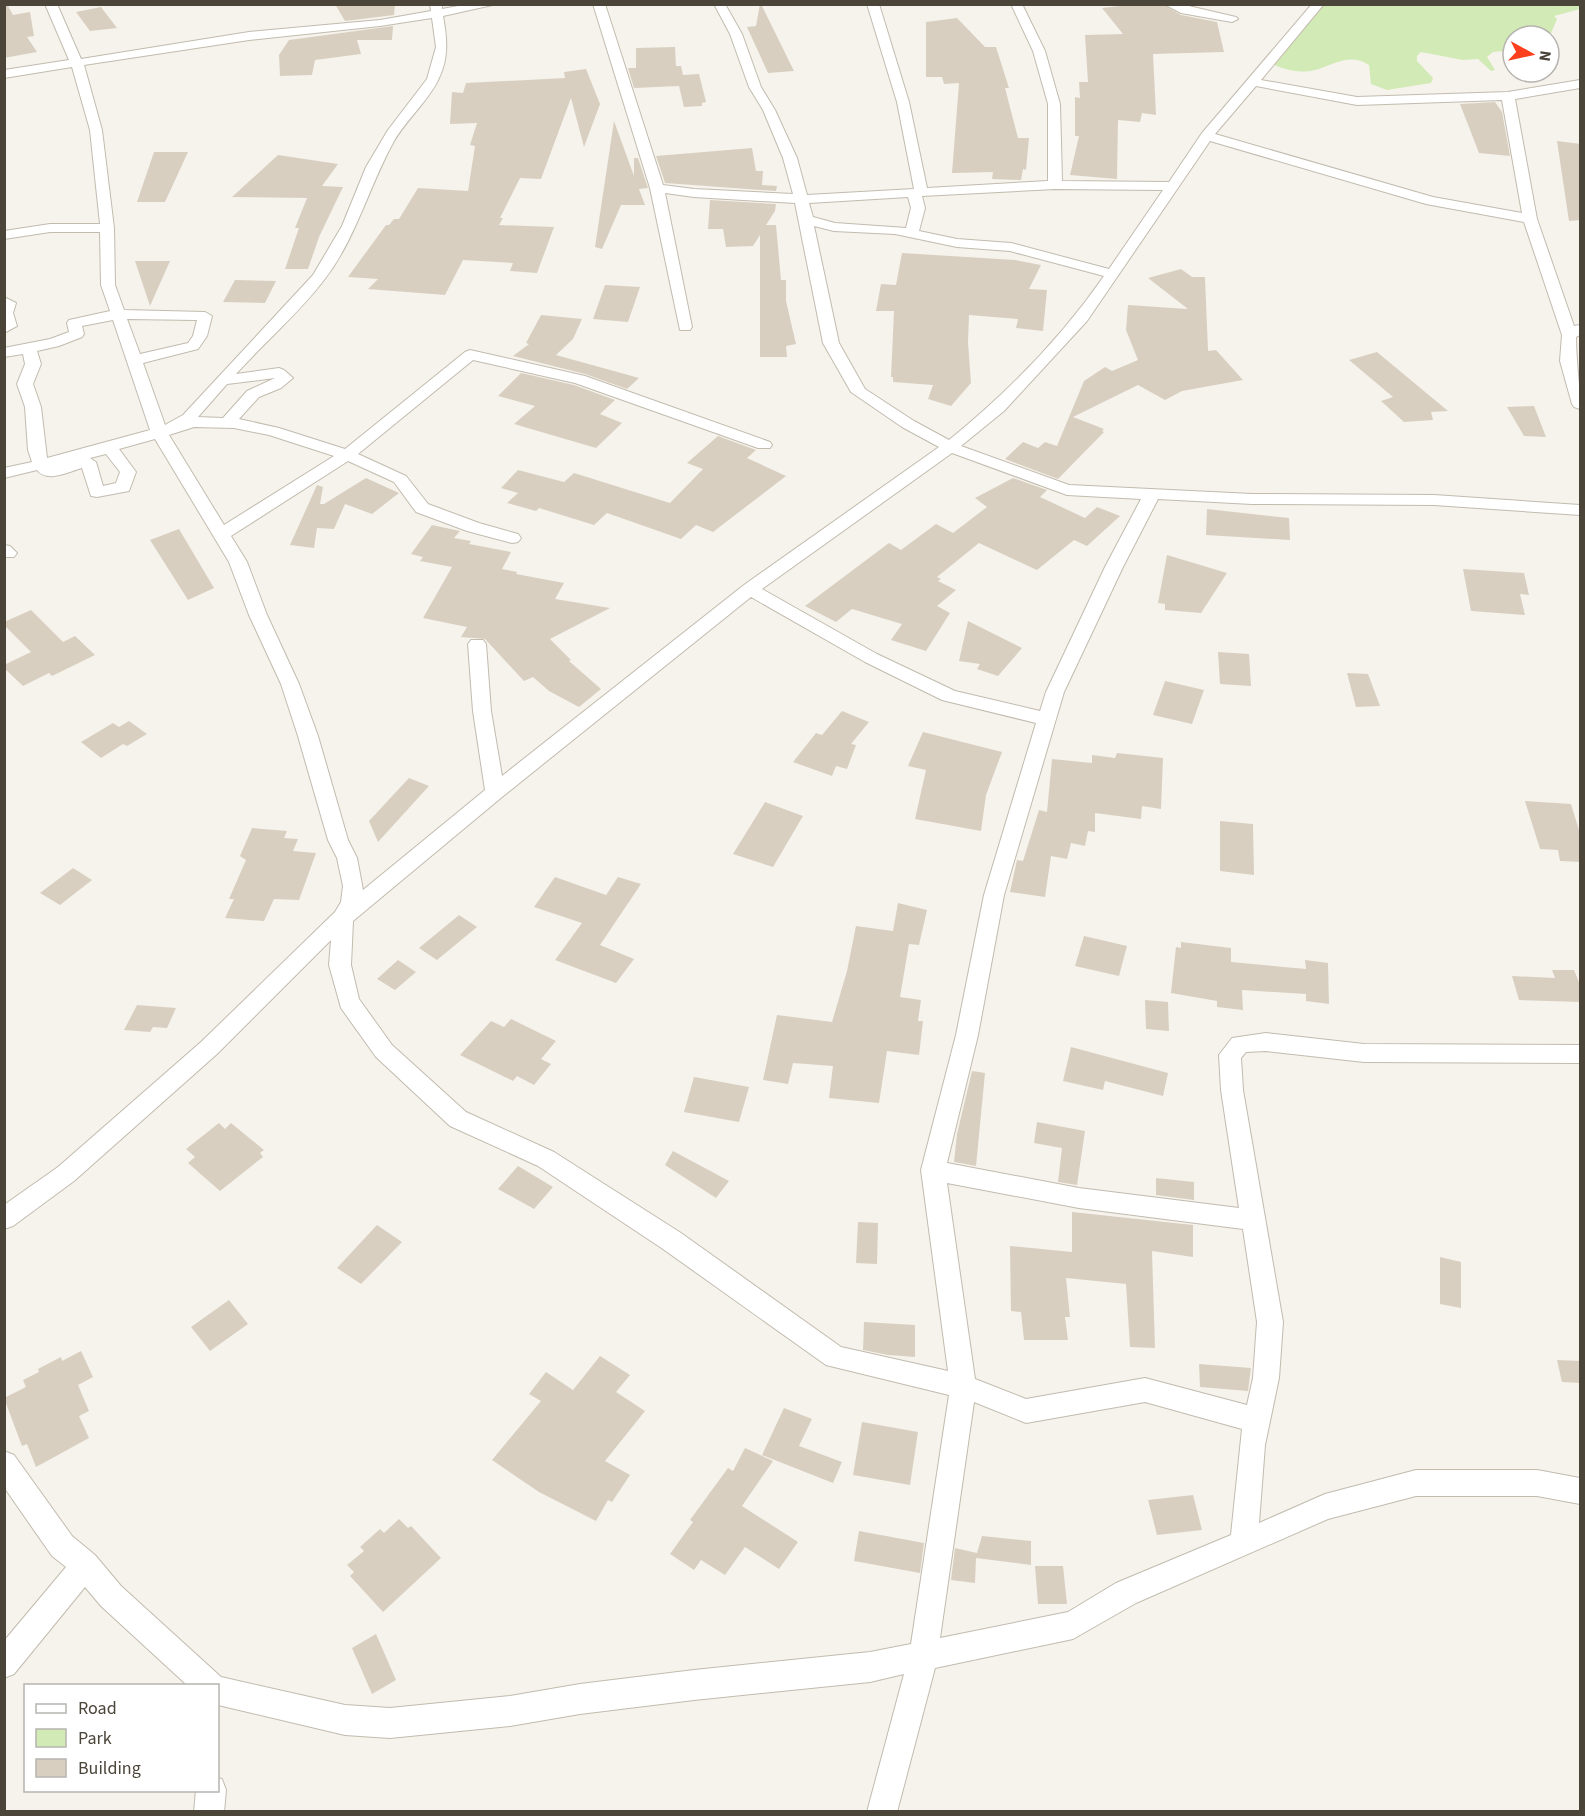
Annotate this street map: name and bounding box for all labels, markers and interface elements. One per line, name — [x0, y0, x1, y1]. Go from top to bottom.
north arrow — [1501, 24, 1561, 84]
text: N — [1533, 49, 1556, 63]
legend — [24, 1684, 219, 1792]
text: Road — [78, 1696, 117, 1721]
text: Park — [78, 1726, 112, 1751]
text: Building — [78, 1756, 141, 1781]

